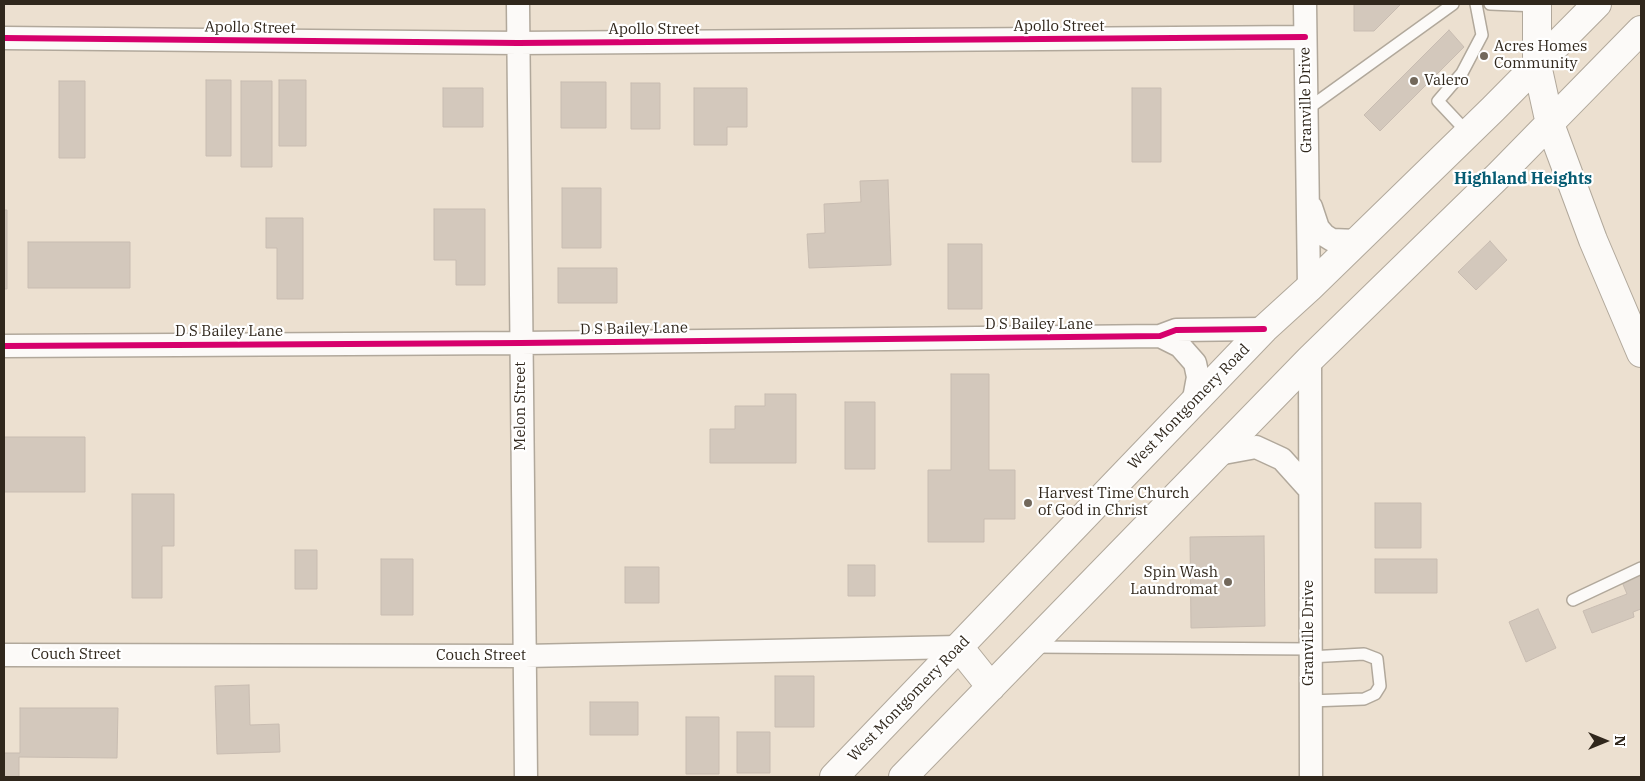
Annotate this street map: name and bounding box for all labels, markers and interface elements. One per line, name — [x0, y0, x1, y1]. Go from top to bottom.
street label: Apollo Street — [204, 18, 296, 38]
street label: Apollo Street — [1013, 18, 1105, 36]
street label: Apollo Street — [608, 21, 700, 39]
place label: Acres Homes Community — [1494, 38, 1587, 73]
street label: Granville Drive — [1296, 47, 1316, 153]
marker: Acres Homes Community — [1478, 50, 1490, 62]
place label: Valero — [1424, 72, 1469, 90]
marker: Valero — [1408, 75, 1420, 87]
district label: Highland Heights — [1454, 169, 1592, 189]
street label: D S Bailey Lane — [985, 316, 1093, 334]
street label: D S Bailey Lane — [580, 319, 688, 339]
street label: D S Bailey Lane — [175, 323, 283, 341]
street label: West Montgomery Road — [1124, 341, 1254, 473]
street label: Melon Street — [512, 361, 530, 451]
place label: Harvest Time Church of God in Christ — [1038, 485, 1189, 520]
marker: Harvest Time Church of God in Christ — [1022, 497, 1034, 509]
place label: Spin Wash Laundromat — [1130, 564, 1218, 599]
marker: Spin Wash Laundromat — [1222, 576, 1234, 588]
street label: Granville Drive — [1300, 580, 1318, 686]
street label: West Montgomery Road — [844, 633, 974, 765]
street label: Couch Street — [31, 646, 121, 664]
street label: Couch Street — [436, 647, 526, 665]
north arrow — [1580, 716, 1630, 766]
text: N — [1611, 735, 1629, 747]

